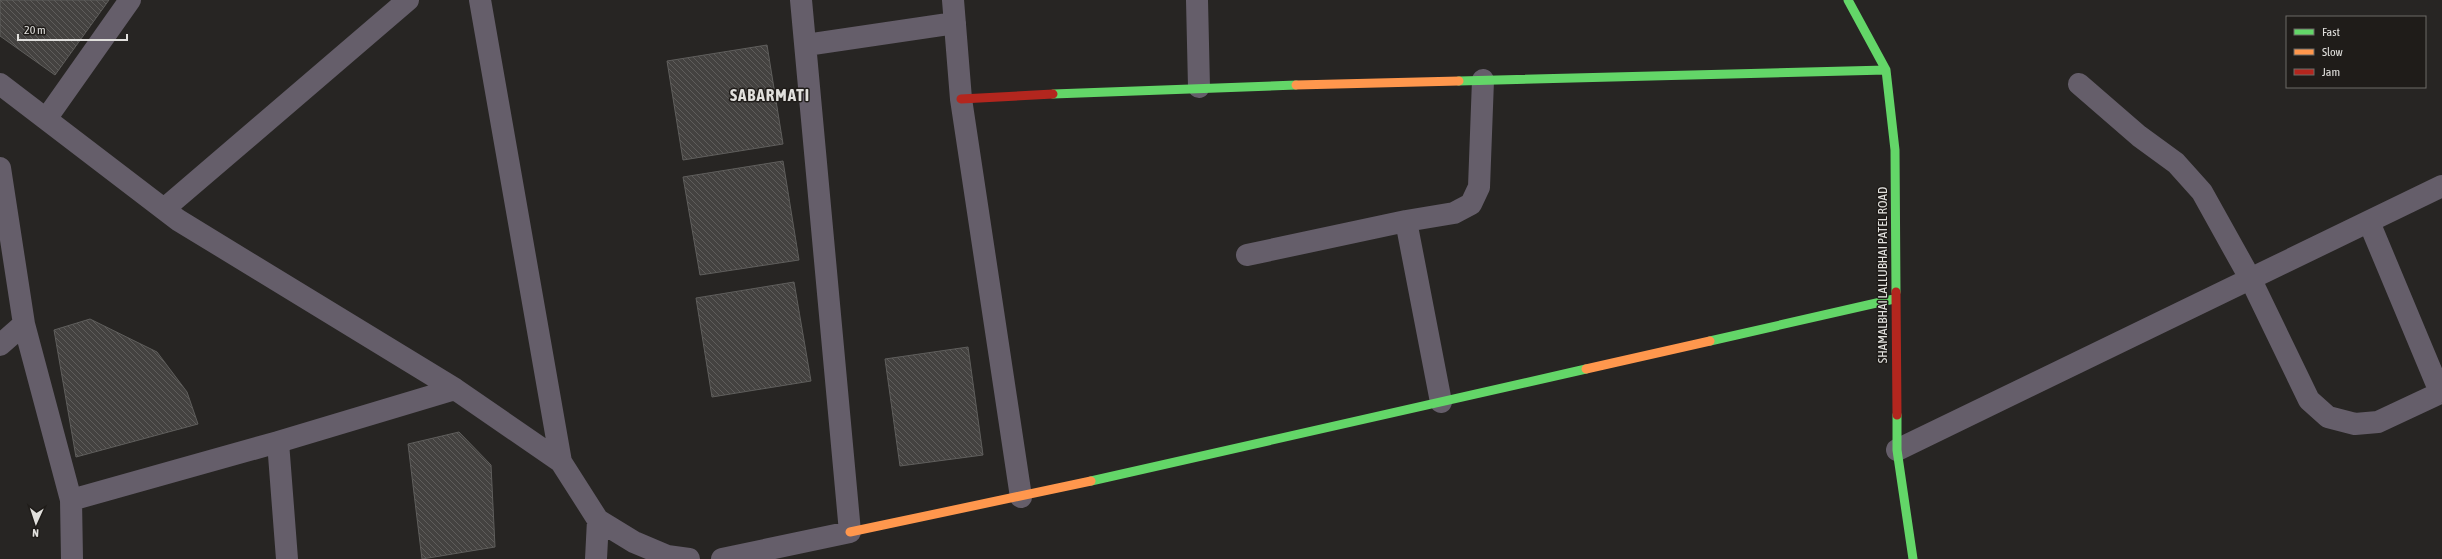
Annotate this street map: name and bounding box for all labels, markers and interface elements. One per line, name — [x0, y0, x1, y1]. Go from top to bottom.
scale bar — [18, 16, 127, 42]
legend — [2286, 16, 2426, 88]
text: 20 m — [24, 23, 46, 37]
text: Fast — [2322, 25, 2340, 39]
text: Slow — [2322, 45, 2343, 59]
text: Jam — [2322, 65, 2340, 79]
district label: SABARMATI — [730, 85, 810, 105]
street label: SHAMALBHAI LALLUBHAI PATEL ROAD — [1875, 187, 1890, 363]
north arrow — [16, 503, 56, 543]
text: N — [32, 527, 39, 539]

